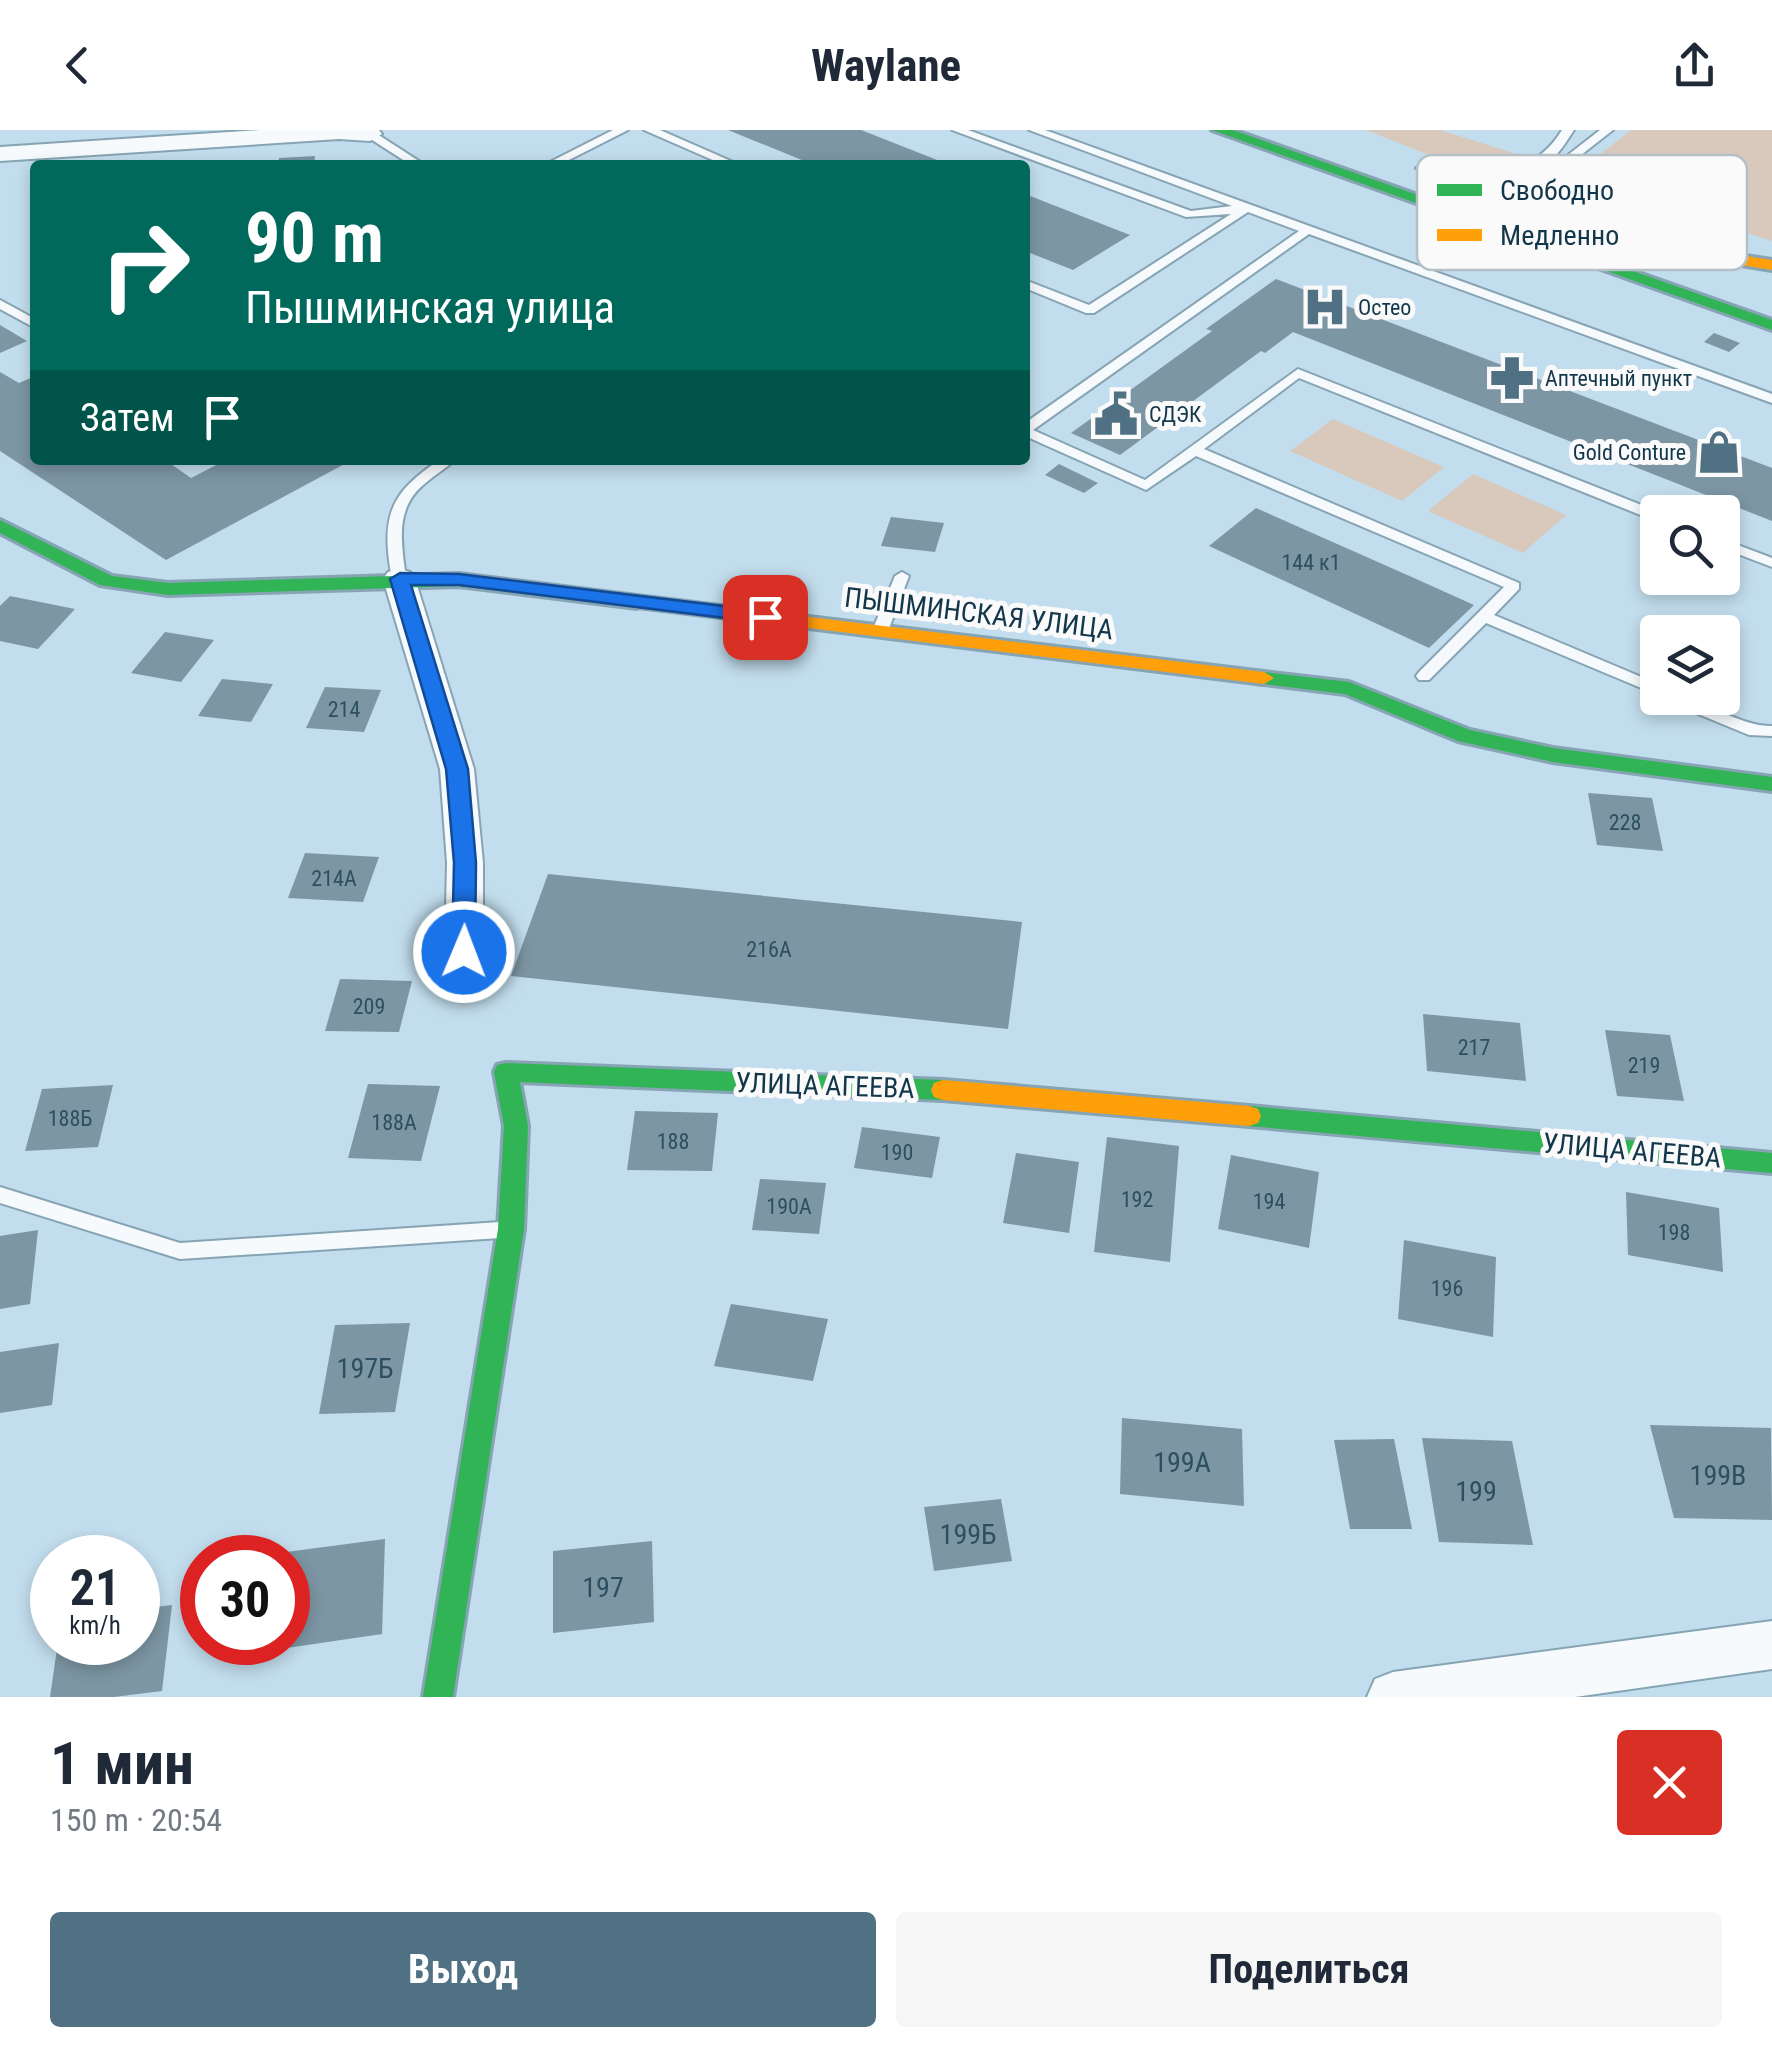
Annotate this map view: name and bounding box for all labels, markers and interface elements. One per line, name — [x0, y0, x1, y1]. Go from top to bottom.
icon: back — [50, 38, 105, 93]
icon: share — [1667, 38, 1722, 93]
text: Waylane — [811, 39, 961, 92]
legend — [1417, 155, 1747, 270]
text: Свободно — [1500, 174, 1614, 207]
text: 90 m — [245, 197, 384, 279]
icon: right — [80, 200, 210, 330]
text: Медленно — [1500, 219, 1619, 252]
text: Пышминская улица — [245, 281, 615, 334]
hospital icon: Остео — [1301, 283, 1349, 331]
place label: Остео — [1358, 295, 1411, 320]
pharmacy icon: Аптечный пункт — [1488, 354, 1536, 402]
place label: Аптечный пункт — [1545, 366, 1692, 391]
icon: arrive — [195, 390, 250, 445]
public building icon: СДЭК — [1092, 390, 1140, 438]
text: Затем — [80, 396, 175, 440]
place label: СДЭК — [1149, 402, 1202, 427]
shop icon: Gold Conture — [1695, 428, 1743, 476]
place label: Gold Conture — [1573, 440, 1686, 465]
map controls — [1640, 495, 1740, 715]
button: search — [1640, 495, 1740, 595]
house number: 144 к1 — [1281, 550, 1341, 575]
pin — [723, 575, 808, 660]
street label: ПЫШМИНСКАЯ УЛИЦА — [843, 581, 1115, 646]
icon: arrive — [738, 590, 793, 645]
button: layers — [1640, 615, 1740, 715]
house number: 214 — [328, 697, 360, 722]
house number: 228 — [1609, 810, 1641, 835]
house number: 214А — [311, 866, 357, 891]
position arrow — [412, 900, 516, 1004]
house number: 216А — [746, 937, 792, 962]
house number: 209 — [353, 994, 385, 1019]
house number: 217 — [1458, 1035, 1490, 1060]
house number: 219 — [1628, 1053, 1660, 1078]
street label: УЛИЦА АГЕЕВА — [735, 1066, 915, 1105]
house number: 188Б — [48, 1106, 92, 1131]
house number: 188А — [371, 1110, 417, 1135]
street label: УЛИЦА АГЕЕВА — [1541, 1126, 1723, 1175]
house number: 188 — [657, 1129, 689, 1154]
house number: 190 — [881, 1140, 913, 1165]
house number: 192 — [1121, 1187, 1153, 1212]
house number: 194 — [1253, 1189, 1285, 1214]
house number: 190А — [766, 1194, 812, 1219]
house number: 198 — [1658, 1220, 1690, 1245]
house number: 196 — [1431, 1276, 1463, 1301]
house number: 197Б — [337, 1352, 393, 1385]
house number: 199А — [1153, 1446, 1211, 1479]
house number: 199В — [1690, 1459, 1746, 1492]
house number: 199 — [1455, 1475, 1497, 1508]
house number: 199Б — [940, 1518, 996, 1551]
speed limit sign: 30 — [180, 1535, 310, 1665]
text: 21 — [70, 1559, 120, 1617]
house number: 197 — [582, 1571, 624, 1604]
text: km/h — [69, 1611, 121, 1640]
text: 1 мин — [50, 1728, 194, 1799]
button: close — [1617, 1730, 1722, 1835]
text: 150 m · 20:54 — [50, 1801, 222, 1839]
button: Выход — [50, 1912, 876, 2027]
button: Поделиться — [896, 1912, 1722, 2027]

